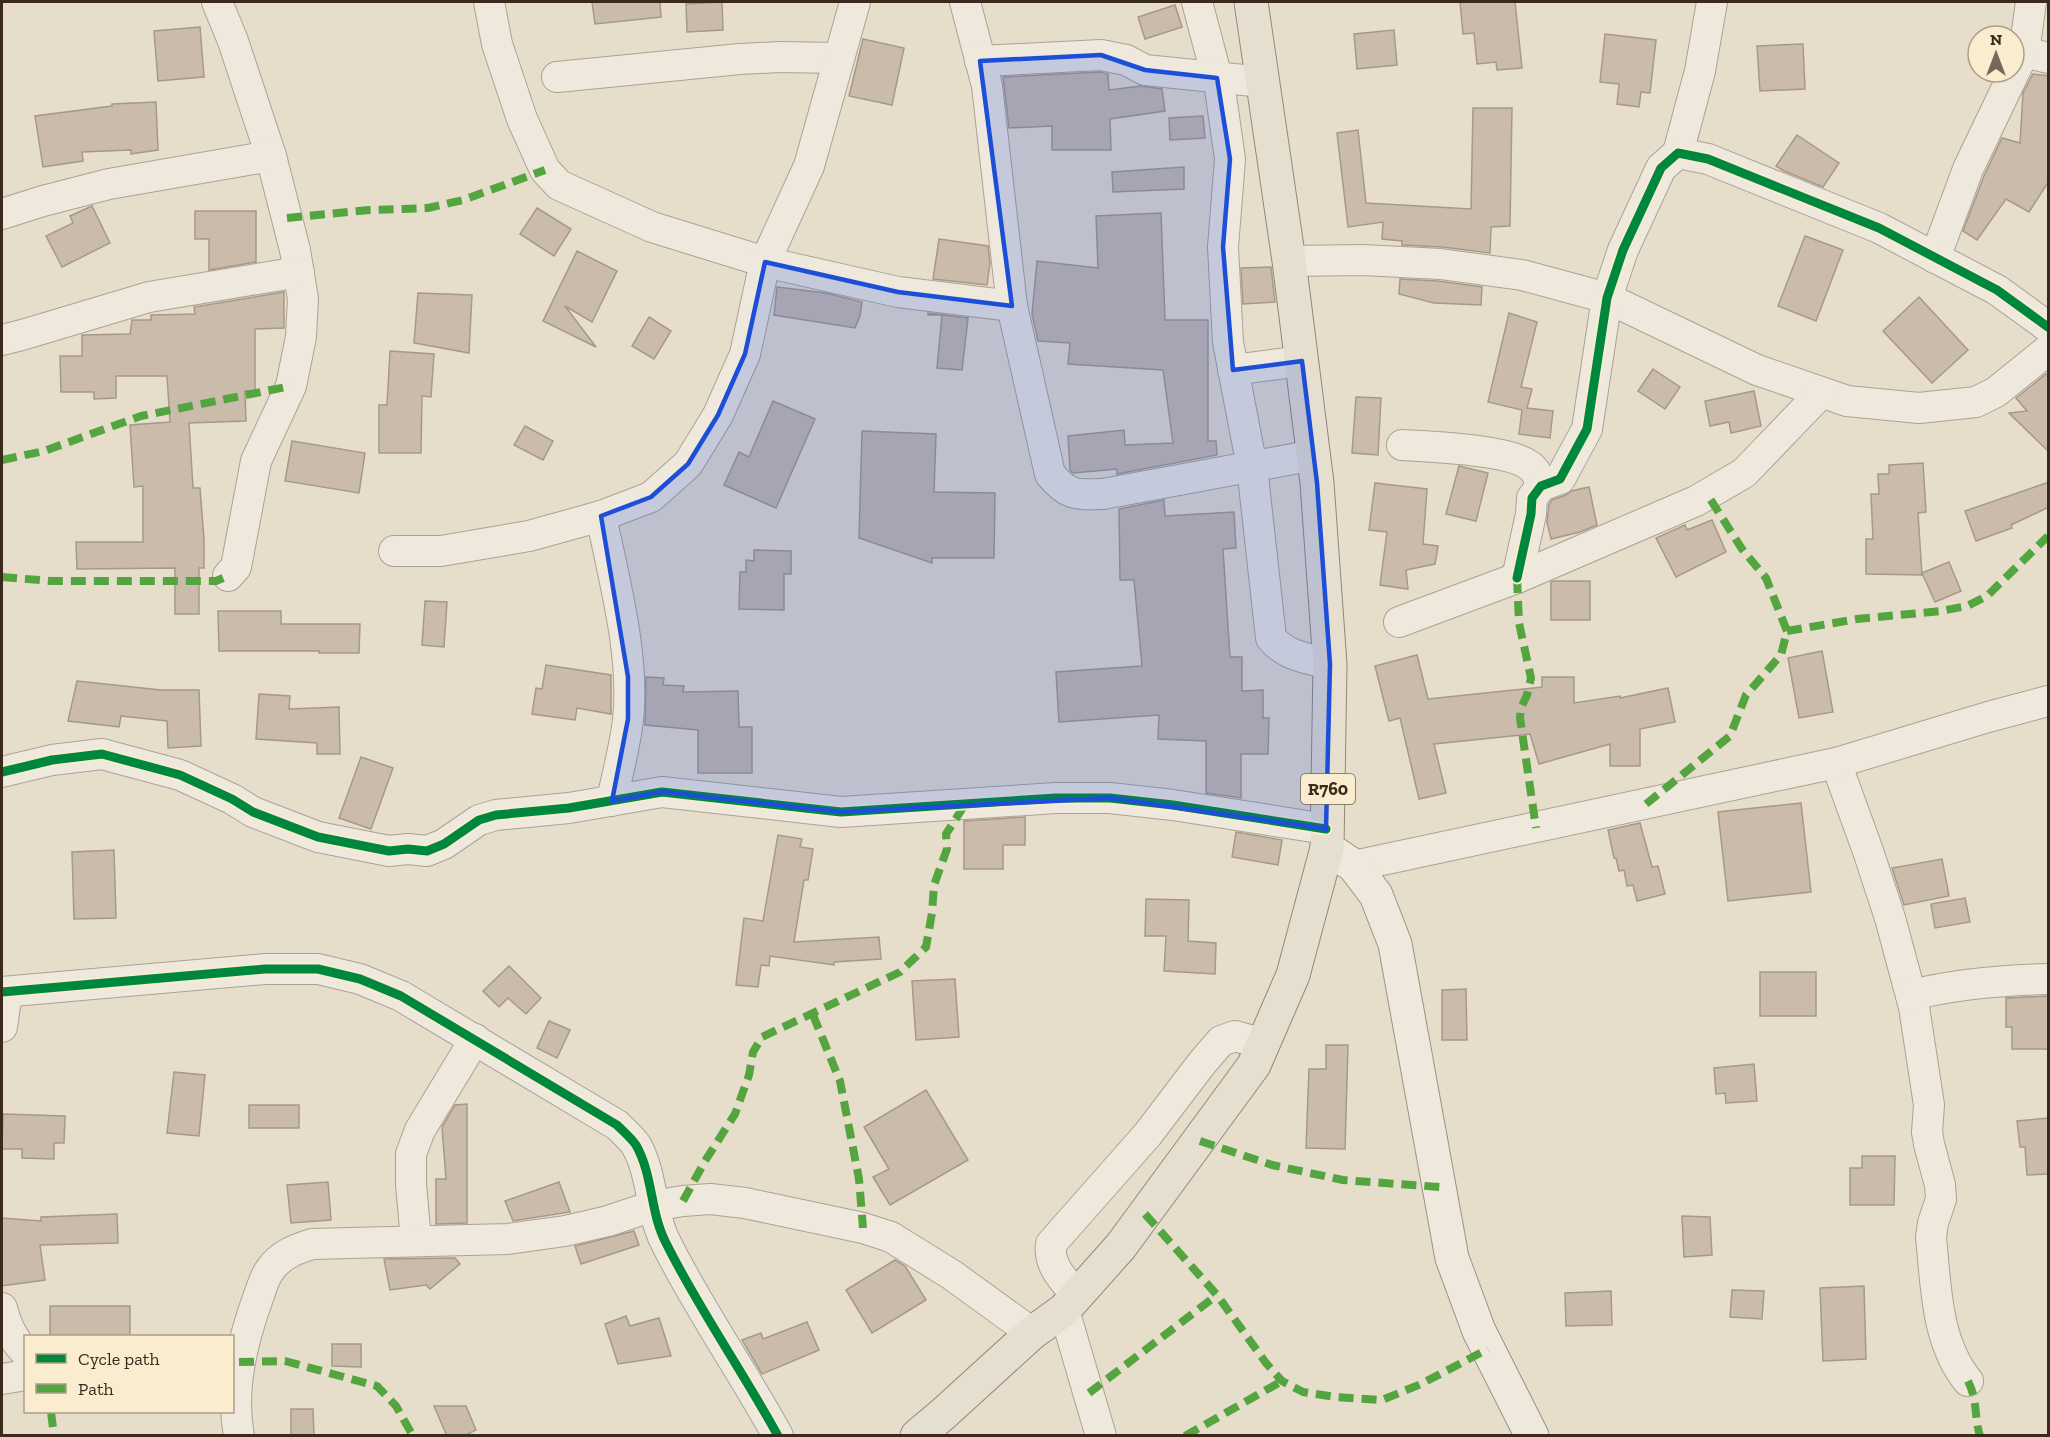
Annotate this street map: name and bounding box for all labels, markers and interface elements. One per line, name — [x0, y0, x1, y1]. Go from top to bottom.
north arrow — [1966, 24, 2026, 84]
text: N — [1990, 30, 2002, 49]
road number: R760 — [1301, 774, 1355, 804]
legend — [24, 1335, 234, 1413]
text: Cycle path — [78, 1348, 160, 1370]
text: Path — [78, 1378, 114, 1400]

